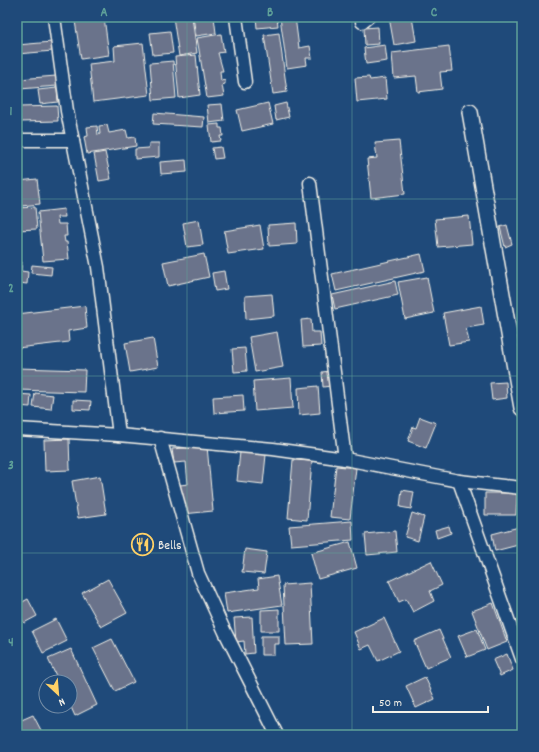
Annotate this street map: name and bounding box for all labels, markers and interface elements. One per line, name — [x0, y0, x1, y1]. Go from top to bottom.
text: A — [100, 4, 108, 23]
text: B — [267, 4, 273, 23]
text: C — [431, 4, 438, 23]
text: 1 — [10, 103, 13, 122]
text: 2 — [8, 280, 14, 299]
text: 3 — [8, 457, 14, 476]
restaurant icon: Bells — [129, 531, 155, 557]
place label: Bells — [158, 537, 182, 556]
text: 4 — [8, 634, 14, 653]
north arrow — [38, 674, 78, 714]
scale bar — [373, 688, 488, 714]
text: N — [55, 693, 67, 710]
text: 50 m — [379, 695, 402, 712]

